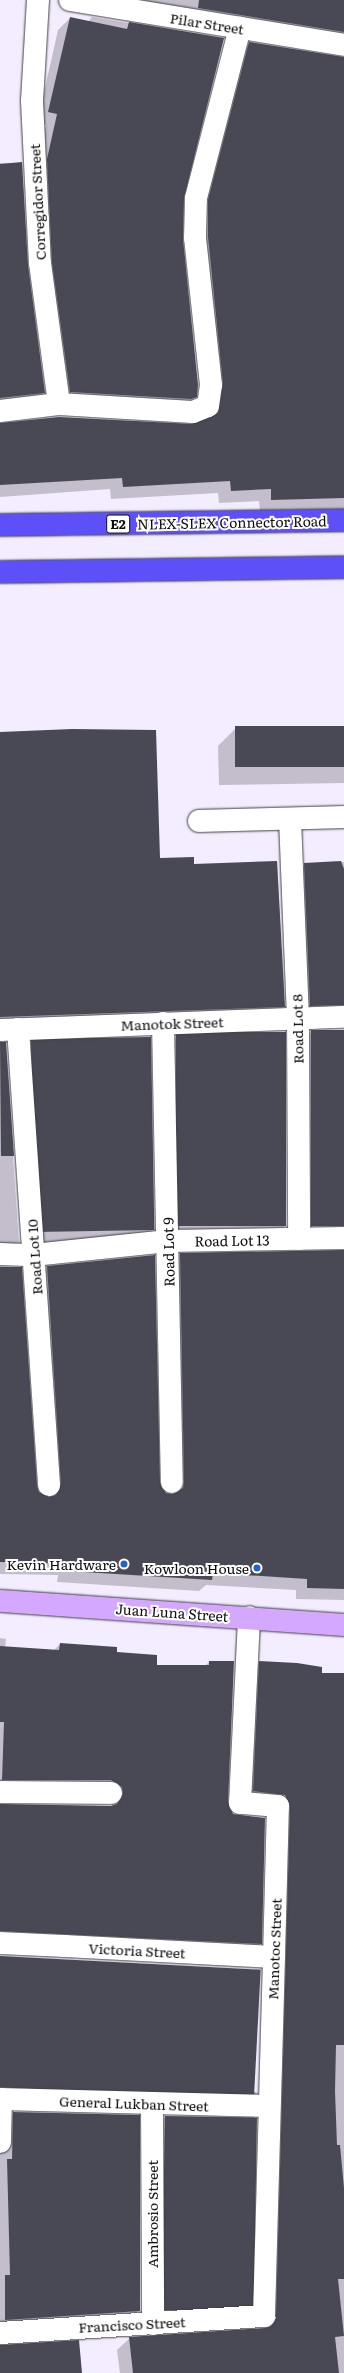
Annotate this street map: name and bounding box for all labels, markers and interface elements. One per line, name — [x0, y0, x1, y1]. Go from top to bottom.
street label: Pilar Street — [169, 9, 245, 37]
street label: Corregidor Street — [26, 143, 48, 261]
street label: NLEX-SLEX Connector Road — [137, 512, 327, 532]
road number: E2 — [106, 513, 130, 535]
street label: Road Lot 8 — [288, 994, 306, 1064]
street label: Manotok Street — [120, 1013, 224, 1033]
street label: Road Lot 9 — [159, 1217, 177, 1287]
street label: Road Lot 10 — [23, 1219, 45, 1295]
street label: Road Lot 13 — [194, 1231, 270, 1249]
place label: Kevin Hardware — [7, 1556, 116, 1572]
marker: Kevin Hardware — [119, 1559, 129, 1569]
place label: Kowloon House — [144, 1560, 249, 1576]
marker: Kowloon House — [252, 1563, 262, 1573]
street label: Juan Luna Street — [115, 1600, 229, 1624]
street label: Manotoc Street — [264, 1898, 284, 2000]
street label: Victoria Street — [88, 1939, 186, 1961]
street label: General Lukban Street — [59, 2092, 209, 2114]
street label: Ambrosio Street — [144, 2160, 160, 2268]
street label: Francisco Street — [78, 2313, 186, 2335]

